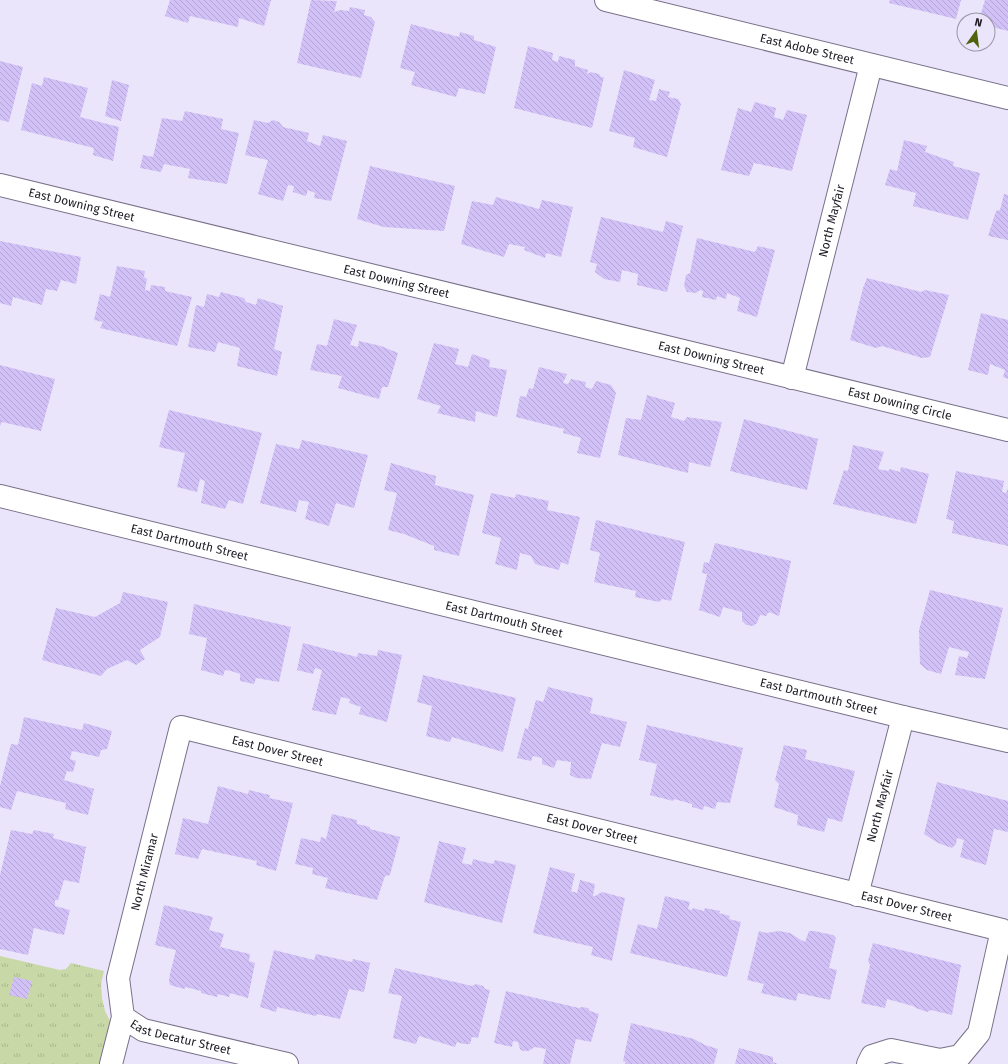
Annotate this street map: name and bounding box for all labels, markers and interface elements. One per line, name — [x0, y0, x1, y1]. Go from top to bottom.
north arrow — [956, 12, 996, 52]
text: N — [973, 16, 983, 30]
street label: East Adobe Street — [759, 31, 856, 67]
street label: North Mayfair — [816, 183, 848, 259]
street label: East Downing Street — [27, 185, 137, 225]
street label: East Downing Street — [342, 262, 452, 301]
street label: East Downing Street — [657, 338, 766, 378]
street label: East Downing Circle — [847, 384, 953, 423]
street label: East Dartmouth Street — [129, 521, 250, 564]
street label: East Dartmouth Street — [444, 598, 565, 641]
street label: East Dartmouth Street — [759, 675, 880, 718]
street label: East Dover Street — [230, 733, 325, 769]
street label: North Mayfair — [864, 768, 896, 844]
street label: East Dover Street — [545, 811, 640, 847]
street label: North Miramar — [128, 832, 161, 912]
street label: East Dover Street — [860, 888, 954, 925]
street label: East Decatur Street — [128, 1017, 233, 1058]

